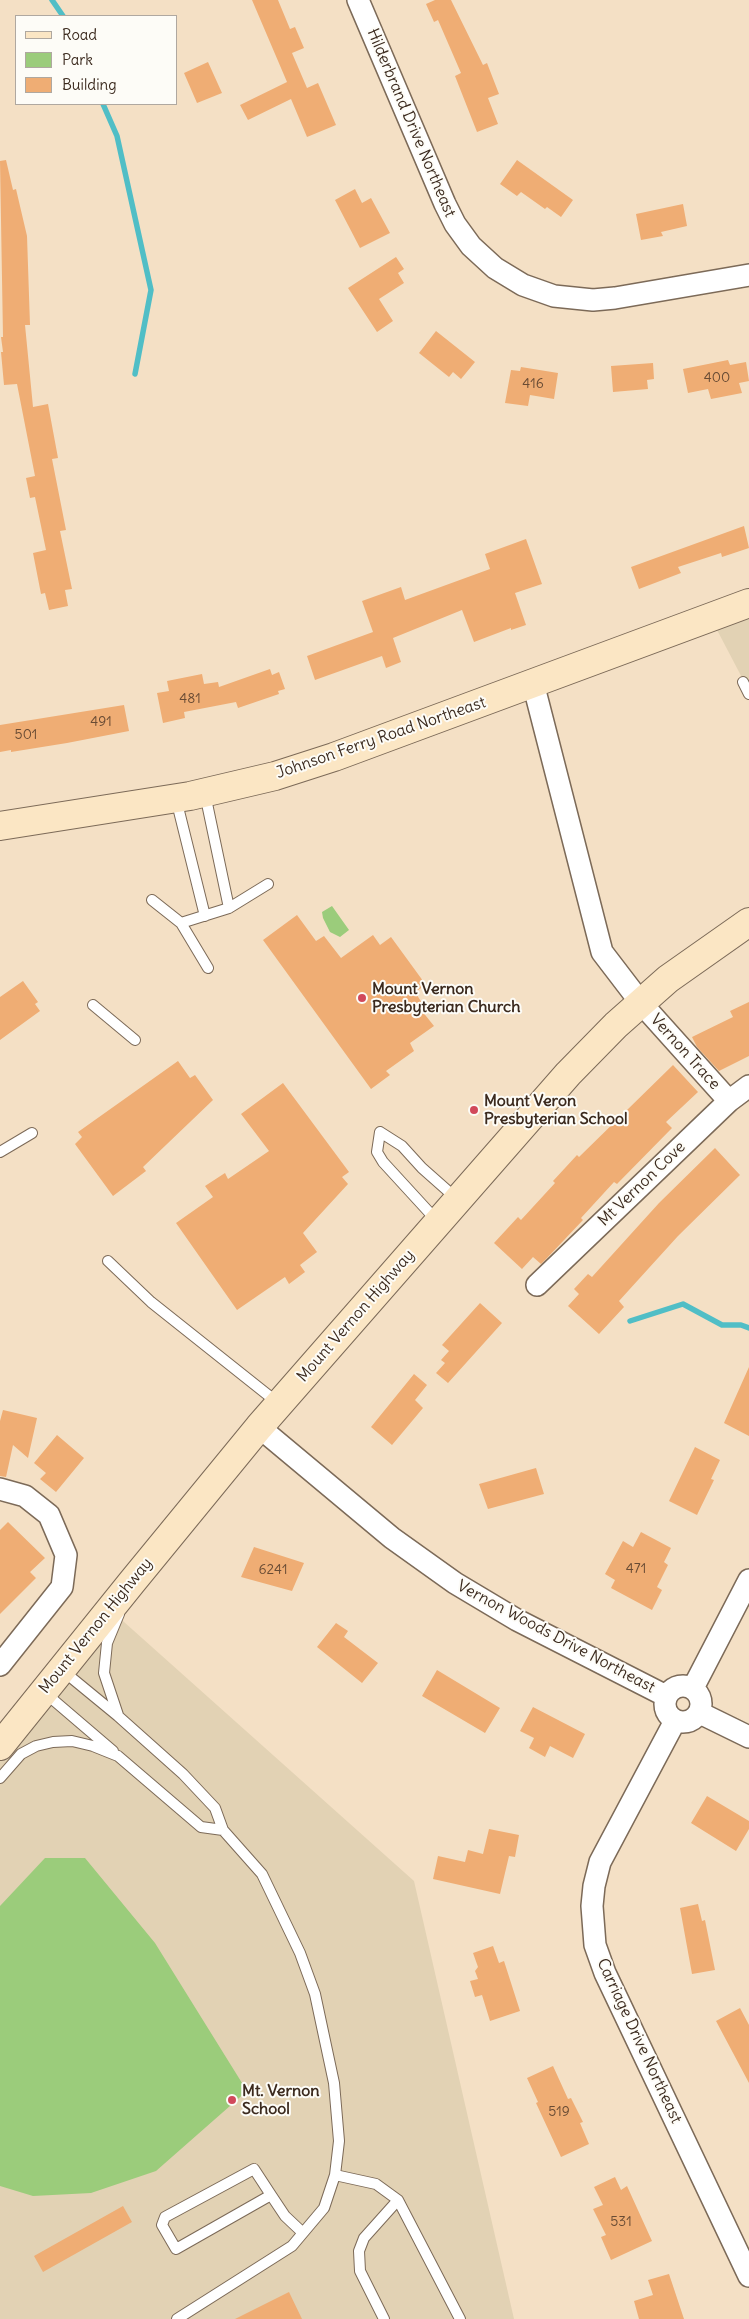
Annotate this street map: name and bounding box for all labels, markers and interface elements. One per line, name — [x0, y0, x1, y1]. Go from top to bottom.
legend — [15, 15, 178, 105]
text: Road — [62, 25, 97, 44]
street label: Hilderbrand Drive Northeast — [362, 26, 460, 220]
text: Park — [62, 50, 93, 69]
text: Building — [62, 75, 117, 94]
house number: 400 — [704, 370, 730, 386]
house number: 416 — [522, 376, 544, 392]
house number: 481 — [179, 691, 201, 707]
street label: Johnson Ferry Road Northeast — [274, 693, 488, 783]
house number: 491 — [90, 714, 112, 730]
house number: 501 — [15, 727, 37, 743]
place label: Mount Vernon Presbyterian Church — [372, 979, 520, 1017]
marker: Mount Vernon Presbyterian Church — [356, 992, 368, 1004]
street label: Vernon Trace — [646, 1010, 724, 1094]
place label: Mount Veron Presbyterian School — [484, 1091, 627, 1129]
marker: Mount Veron Presbyterian School — [468, 1104, 480, 1116]
street label: Mt Vernon Cove — [594, 1138, 690, 1230]
street label: Mount Vernon Highway — [293, 1246, 419, 1386]
street label: Mount Vernon Highway — [35, 1554, 157, 1698]
house number: 471 — [626, 1561, 646, 1577]
house number: 6241 — [258, 1562, 288, 1578]
street label: Vernon Woods Drive Northeast — [454, 1577, 658, 1697]
street label: Carriage Drive Northeast — [592, 1955, 686, 2127]
place label: Mt. Vernon School — [242, 2081, 319, 2119]
marker: Mt. Vernon School — [226, 2094, 238, 2106]
house number: 519 — [548, 2104, 570, 2120]
house number: 531 — [610, 2214, 632, 2230]

